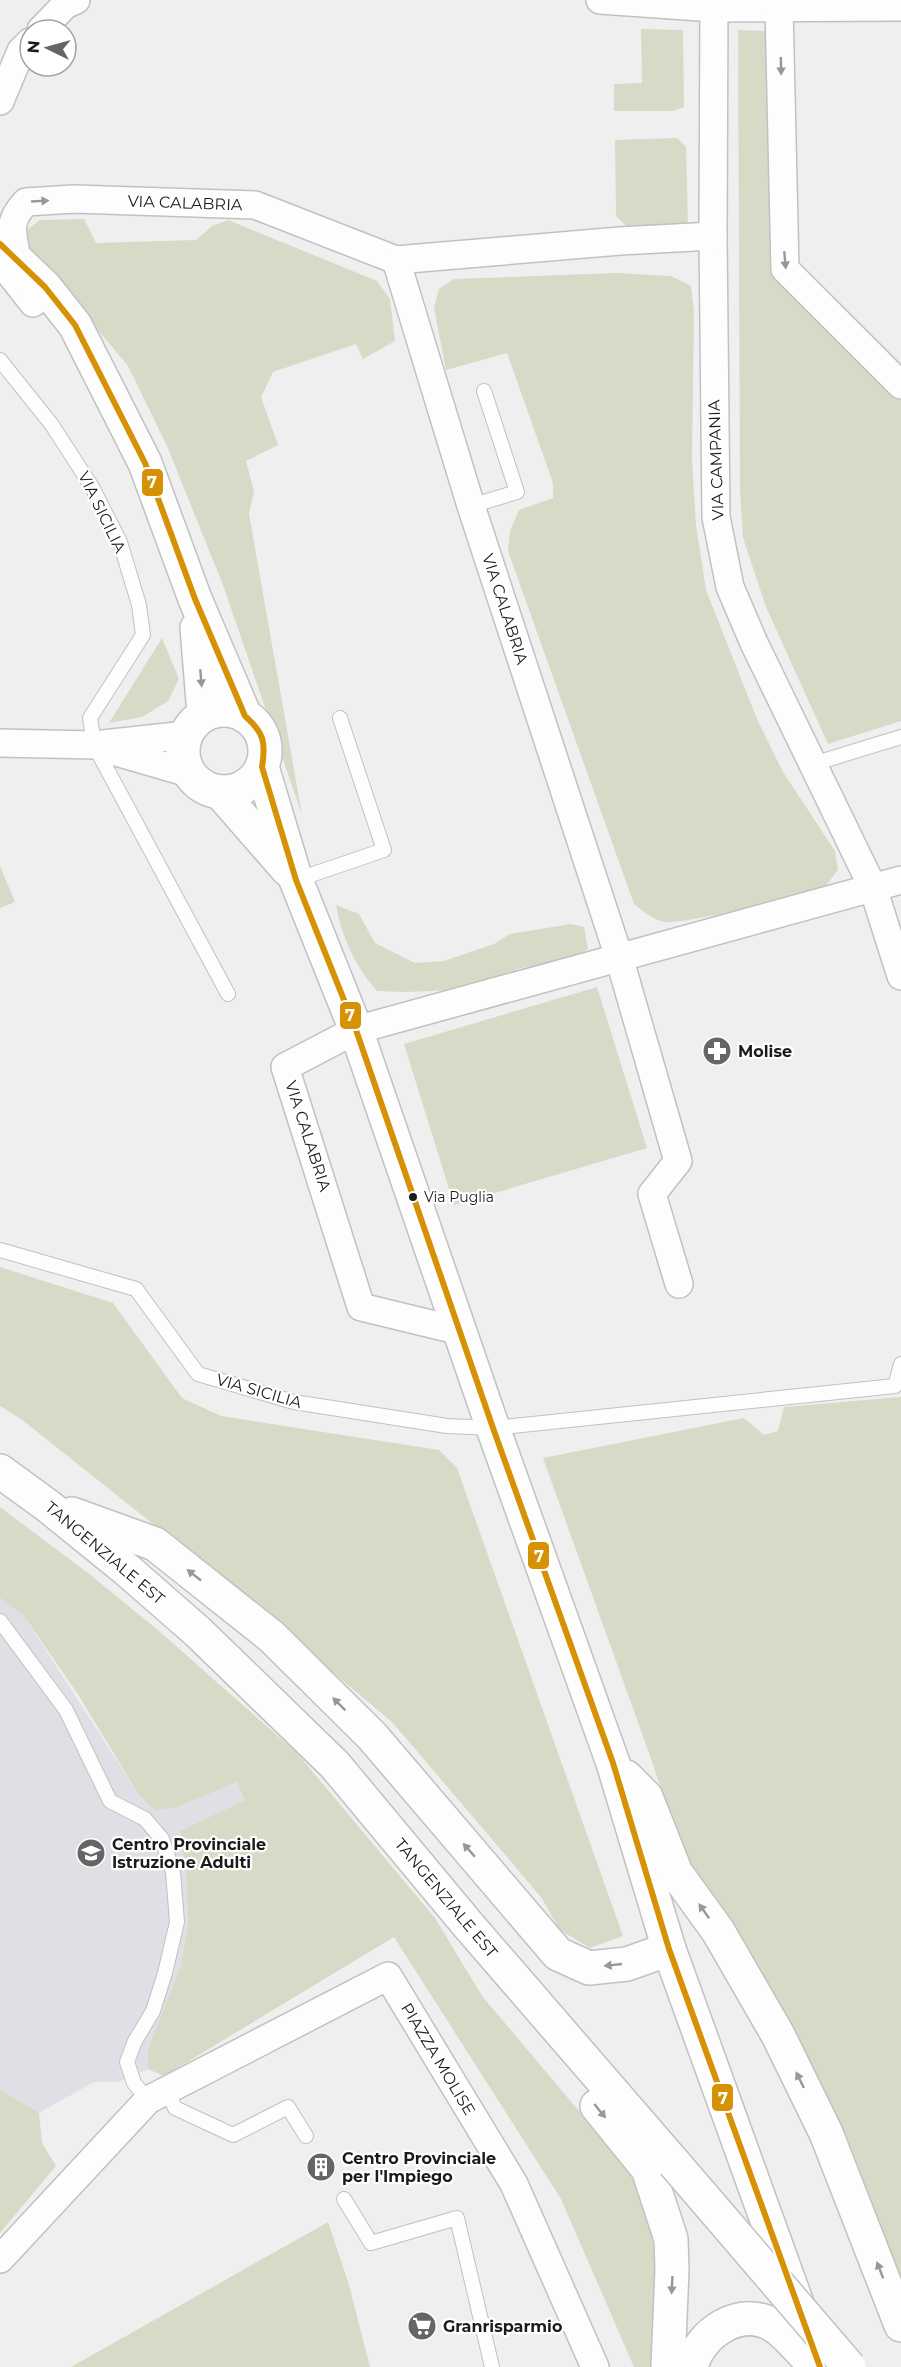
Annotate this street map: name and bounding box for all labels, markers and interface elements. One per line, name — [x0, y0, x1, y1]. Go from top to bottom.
north arrow — [18, 18, 78, 78]
text: N — [24, 39, 44, 54]
one-way arrow — [776, 56, 785, 75]
street label: VIA CALABRIA — [127, 192, 243, 215]
one-way arrow — [30, 196, 49, 205]
one-way arrow — [780, 251, 790, 270]
street label: VIA CAMPANIA — [704, 399, 728, 521]
street label: VIA SICILIA — [74, 468, 130, 556]
line badge: 7 — [141, 468, 164, 497]
text: 7 — [147, 473, 157, 492]
street label: VIA CALABRIA — [478, 551, 532, 667]
one-way arrow — [197, 668, 206, 687]
line badge: 7 — [339, 1001, 362, 1030]
text: 7 — [345, 1006, 355, 1025]
pharmacy icon: Molise — [701, 1035, 733, 1067]
place label: Molise — [738, 1042, 792, 1061]
street label: VIA CALABRIA — [281, 1078, 335, 1194]
place label: Via Puglia — [424, 1188, 494, 1206]
marker: Via Puglia — [407, 1191, 419, 1203]
street label: VIA SICILIA — [214, 1370, 304, 1412]
street label: TANGENZIALE EST — [42, 1498, 169, 1609]
line badge: 7 — [527, 1541, 550, 1570]
text: 7 — [534, 1547, 544, 1566]
one-way arrow — [186, 1568, 202, 1581]
one-way arrow — [332, 1697, 347, 1711]
place label: Centro Provinciale Istruzione Adulti — [112, 1835, 266, 1872]
street label: TANGENZIALE EST — [391, 1835, 502, 1962]
school or university icon: Centro Provinciale Istruzione Adulti — [75, 1837, 107, 1869]
one-way arrow — [463, 1843, 476, 1858]
one-way arrow — [698, 1903, 710, 1919]
one-way arrow — [603, 1960, 622, 1970]
street label: PIAZZA MOLISE — [397, 1999, 479, 2119]
one-way arrow — [796, 2072, 805, 2089]
line badge: 7 — [711, 2083, 734, 2112]
text: 7 — [718, 2089, 728, 2108]
one-way arrow — [594, 2103, 606, 2118]
place label: Centro Provinciale per l'Impiego — [342, 2149, 496, 2186]
building icon: Centro Provinciale per l'Impiego — [305, 2151, 337, 2183]
one-way arrow — [874, 2261, 884, 2279]
one-way arrow — [667, 2275, 676, 2294]
supermarket icon: Granrisparmio — [406, 2310, 438, 2342]
place label: Granrisparmio — [443, 2317, 562, 2336]

